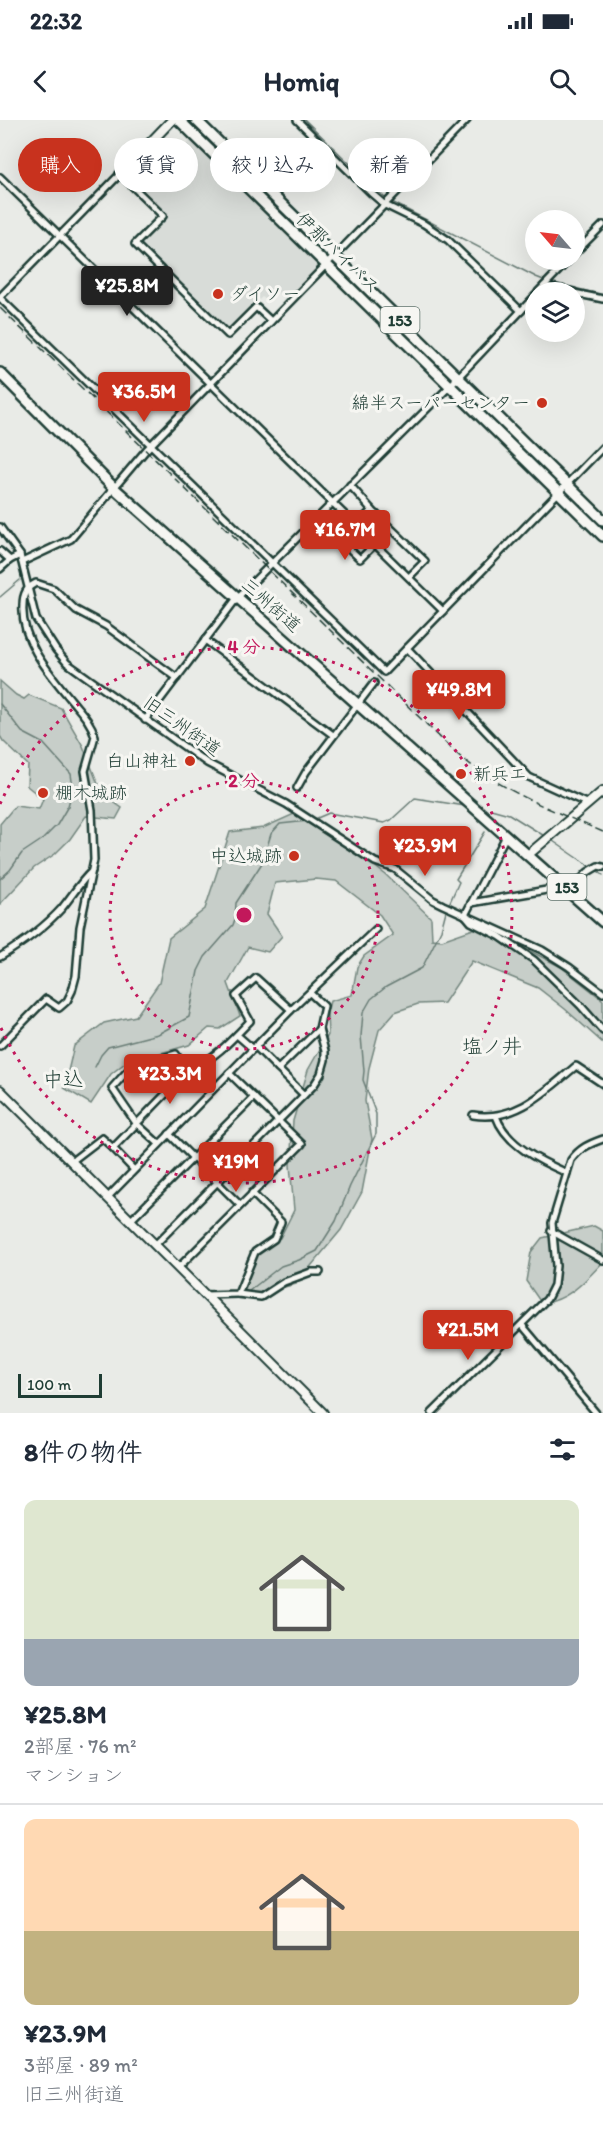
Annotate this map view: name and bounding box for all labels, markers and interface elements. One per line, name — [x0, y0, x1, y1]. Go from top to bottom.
text: 22:32 — [30, 8, 82, 35]
icon: back — [24, 65, 57, 98]
text: Homiq — [264, 65, 339, 98]
icon: search — [546, 65, 579, 98]
chip: 購入 — [18, 138, 102, 192]
chip: 賃貸 — [114, 138, 198, 192]
chip: 絞り込み — [210, 138, 336, 192]
chip: 新着 — [348, 138, 432, 192]
street label: 伊那バイパス — [292, 208, 384, 298]
north arrow — [525, 210, 585, 270]
map controls — [525, 210, 585, 342]
pin: ¥25.8M — [78, 266, 176, 317]
text: ¥25.8M — [95, 273, 159, 297]
button: layers — [525, 282, 585, 342]
place label: ダイソー — [230, 283, 300, 305]
marker: ダイソー — [211, 287, 225, 301]
road number: 153 — [380, 307, 420, 333]
pin: ¥36.5M — [95, 372, 193, 423]
text: ¥36.5M — [112, 379, 176, 403]
place label: 綿半スーパーセンター — [351, 392, 530, 414]
marker: 綿半スーパーセンター — [535, 396, 549, 410]
pin: ¥16.7M — [296, 510, 394, 561]
text: ¥16.7M — [314, 517, 376, 541]
street label: 三州街道 — [237, 573, 305, 637]
text: 4 分 — [228, 636, 260, 658]
pin: ¥49.8M — [410, 670, 508, 721]
text: ¥49.8M — [426, 677, 492, 701]
street label: 旧三州街道 — [139, 691, 225, 761]
place label: 白山神社 — [106, 750, 178, 772]
marker: 白山神社 — [183, 754, 197, 768]
place label: 新兵エ — [473, 763, 527, 785]
marker: 新兵エ — [454, 767, 468, 781]
text: 2 分 — [228, 770, 260, 792]
place label: 棚木城跡 — [55, 782, 127, 804]
marker: 棚木城跡 — [36, 786, 50, 800]
pin: ¥23.9M — [376, 826, 474, 877]
text: ¥23.9M — [393, 833, 457, 857]
place label: 中込城跡 — [210, 845, 282, 867]
marker: 中込城跡 — [287, 849, 301, 863]
road number: 153 — [548, 874, 586, 900]
centre of rings — [234, 905, 254, 925]
district label: 塩ノ井 — [462, 1034, 522, 1058]
pin: ¥23.3M — [121, 1054, 219, 1105]
text: ¥23.3M — [138, 1061, 202, 1085]
district label: 中込 — [43, 1067, 83, 1091]
pin: ¥19M — [200, 1142, 272, 1193]
text: ¥19M — [213, 1149, 259, 1173]
pin: ¥21.5M — [419, 1310, 517, 1361]
text: ¥21.5M — [437, 1317, 499, 1341]
scale bar — [18, 1371, 102, 1398]
text: 100 m — [27, 1375, 71, 1394]
icon: filters — [546, 1433, 579, 1466]
text: 8件の物件 — [24, 1436, 142, 1468]
icon: home — [248, 1539, 356, 1647]
text: ¥25.8M — [24, 1698, 107, 1730]
text: 2部屋 · 76 m² — [24, 1734, 136, 1758]
text: マンション — [24, 1763, 123, 1787]
icon: home — [248, 1858, 356, 1966]
text: ¥23.9M — [24, 2017, 107, 2049]
text: 3部屋 · 89 m² — [24, 2053, 138, 2077]
text: 旧三州街道 — [24, 2082, 124, 2106]

